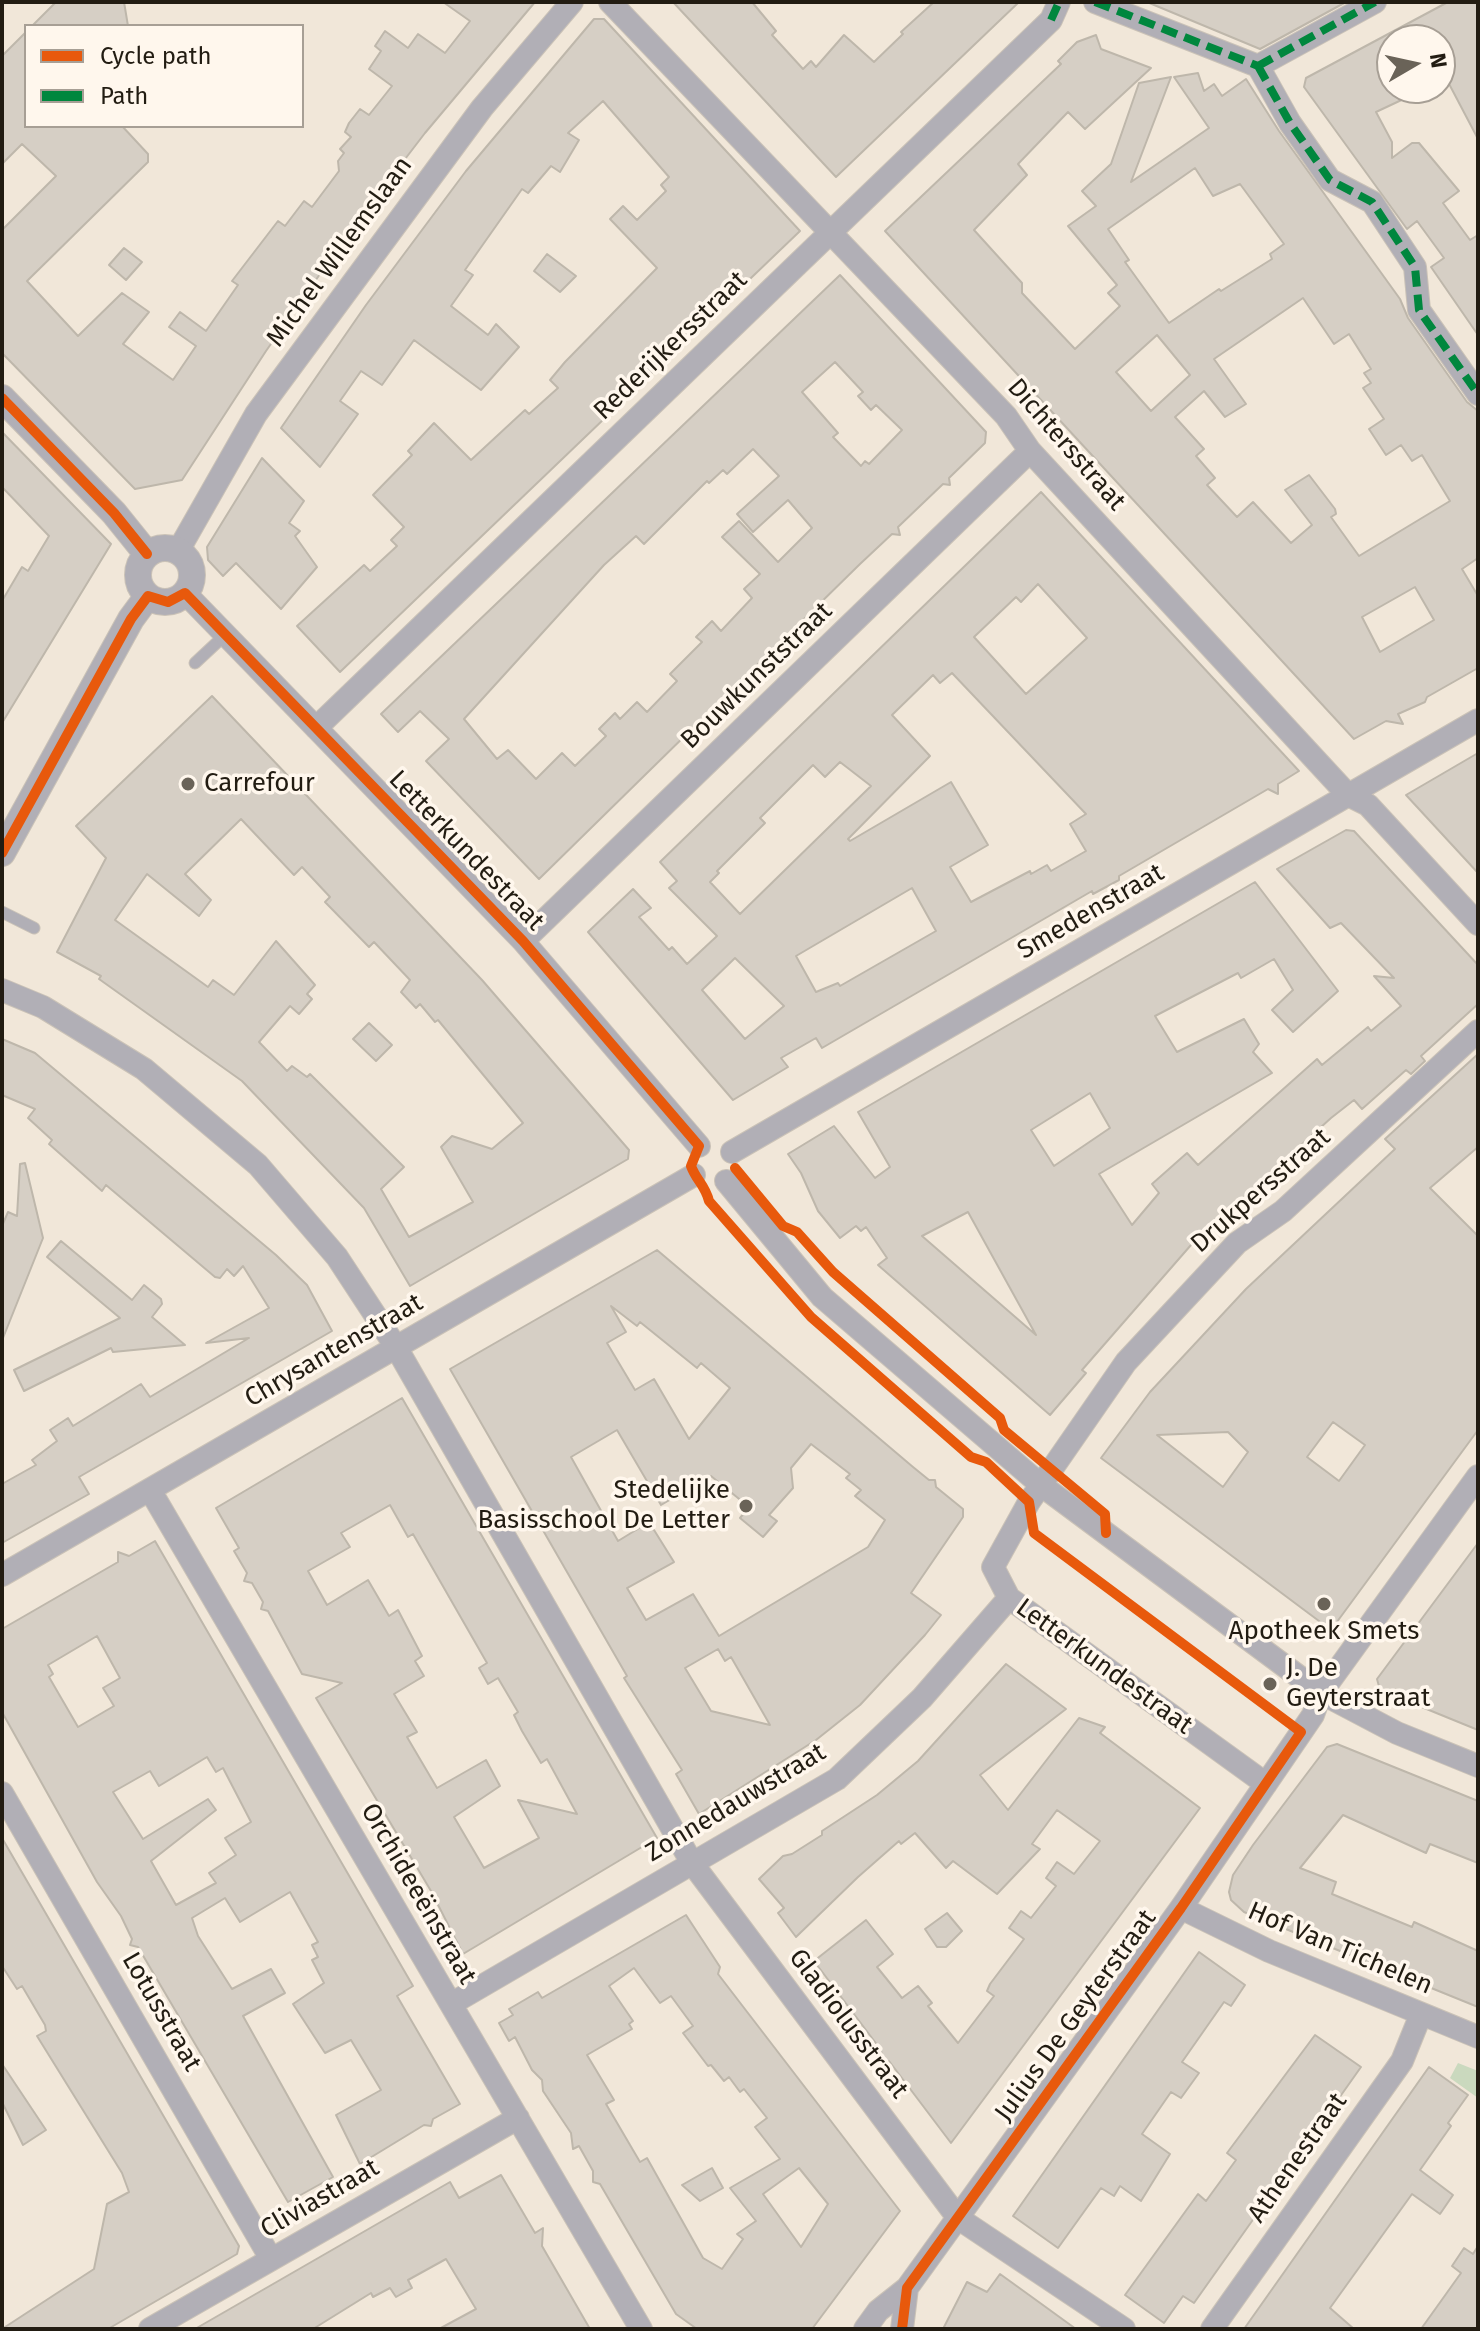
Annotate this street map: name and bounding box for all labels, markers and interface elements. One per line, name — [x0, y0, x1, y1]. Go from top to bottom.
legend — [24, 24, 304, 128]
north arrow — [1376, 24, 1456, 104]
text: Cycle path — [100, 42, 212, 70]
text: N — [1424, 51, 1453, 70]
text: Path — [100, 82, 148, 110]
street label: Michel Willemslaan — [261, 151, 419, 353]
street label: Rederijkersstraat — [588, 265, 754, 427]
street label: Dichtersstraat — [1000, 373, 1132, 517]
street label: Bouwkunststraat — [675, 596, 839, 756]
street label: Letterkundestraat — [382, 764, 550, 938]
place label: Carrefour — [204, 768, 315, 800]
marker: Carrefour — [179, 775, 197, 793]
street label: Smedenstraat — [1012, 858, 1170, 966]
street label: Drukpersstraat — [1185, 1122, 1337, 1260]
street label: Chrysantenstraat — [240, 1287, 428, 1415]
place label: Stedelijke Basisschool De Letter — [477, 1475, 730, 1536]
marker: Stedelijke Basisschool De Letter — [737, 1497, 755, 1515]
street label: Letterkundestraat — [1010, 1593, 1198, 1741]
marker: Apotheek Smets — [1315, 1595, 1333, 1613]
place label: Apotheek Smets — [1229, 1616, 1419, 1648]
place label: J. De Geyterstraat — [1286, 1653, 1430, 1714]
marker: J. De Geyterstraat — [1261, 1675, 1279, 1693]
street label: Zonnedauwstraat — [640, 1737, 832, 1869]
street label: Orchideeënstraat — [354, 1798, 482, 1990]
street label: Hof Van Tichelen — [1243, 1896, 1437, 2002]
street label: Julius De Geyterstraat — [989, 1904, 1163, 2128]
street label: Gladiolusstraat — [782, 1943, 914, 2105]
street label: Lotusstraat — [114, 1947, 208, 2077]
street label: Athenestraat — [1242, 2087, 1354, 2229]
street label: Cliviastraat — [255, 2153, 385, 2245]

